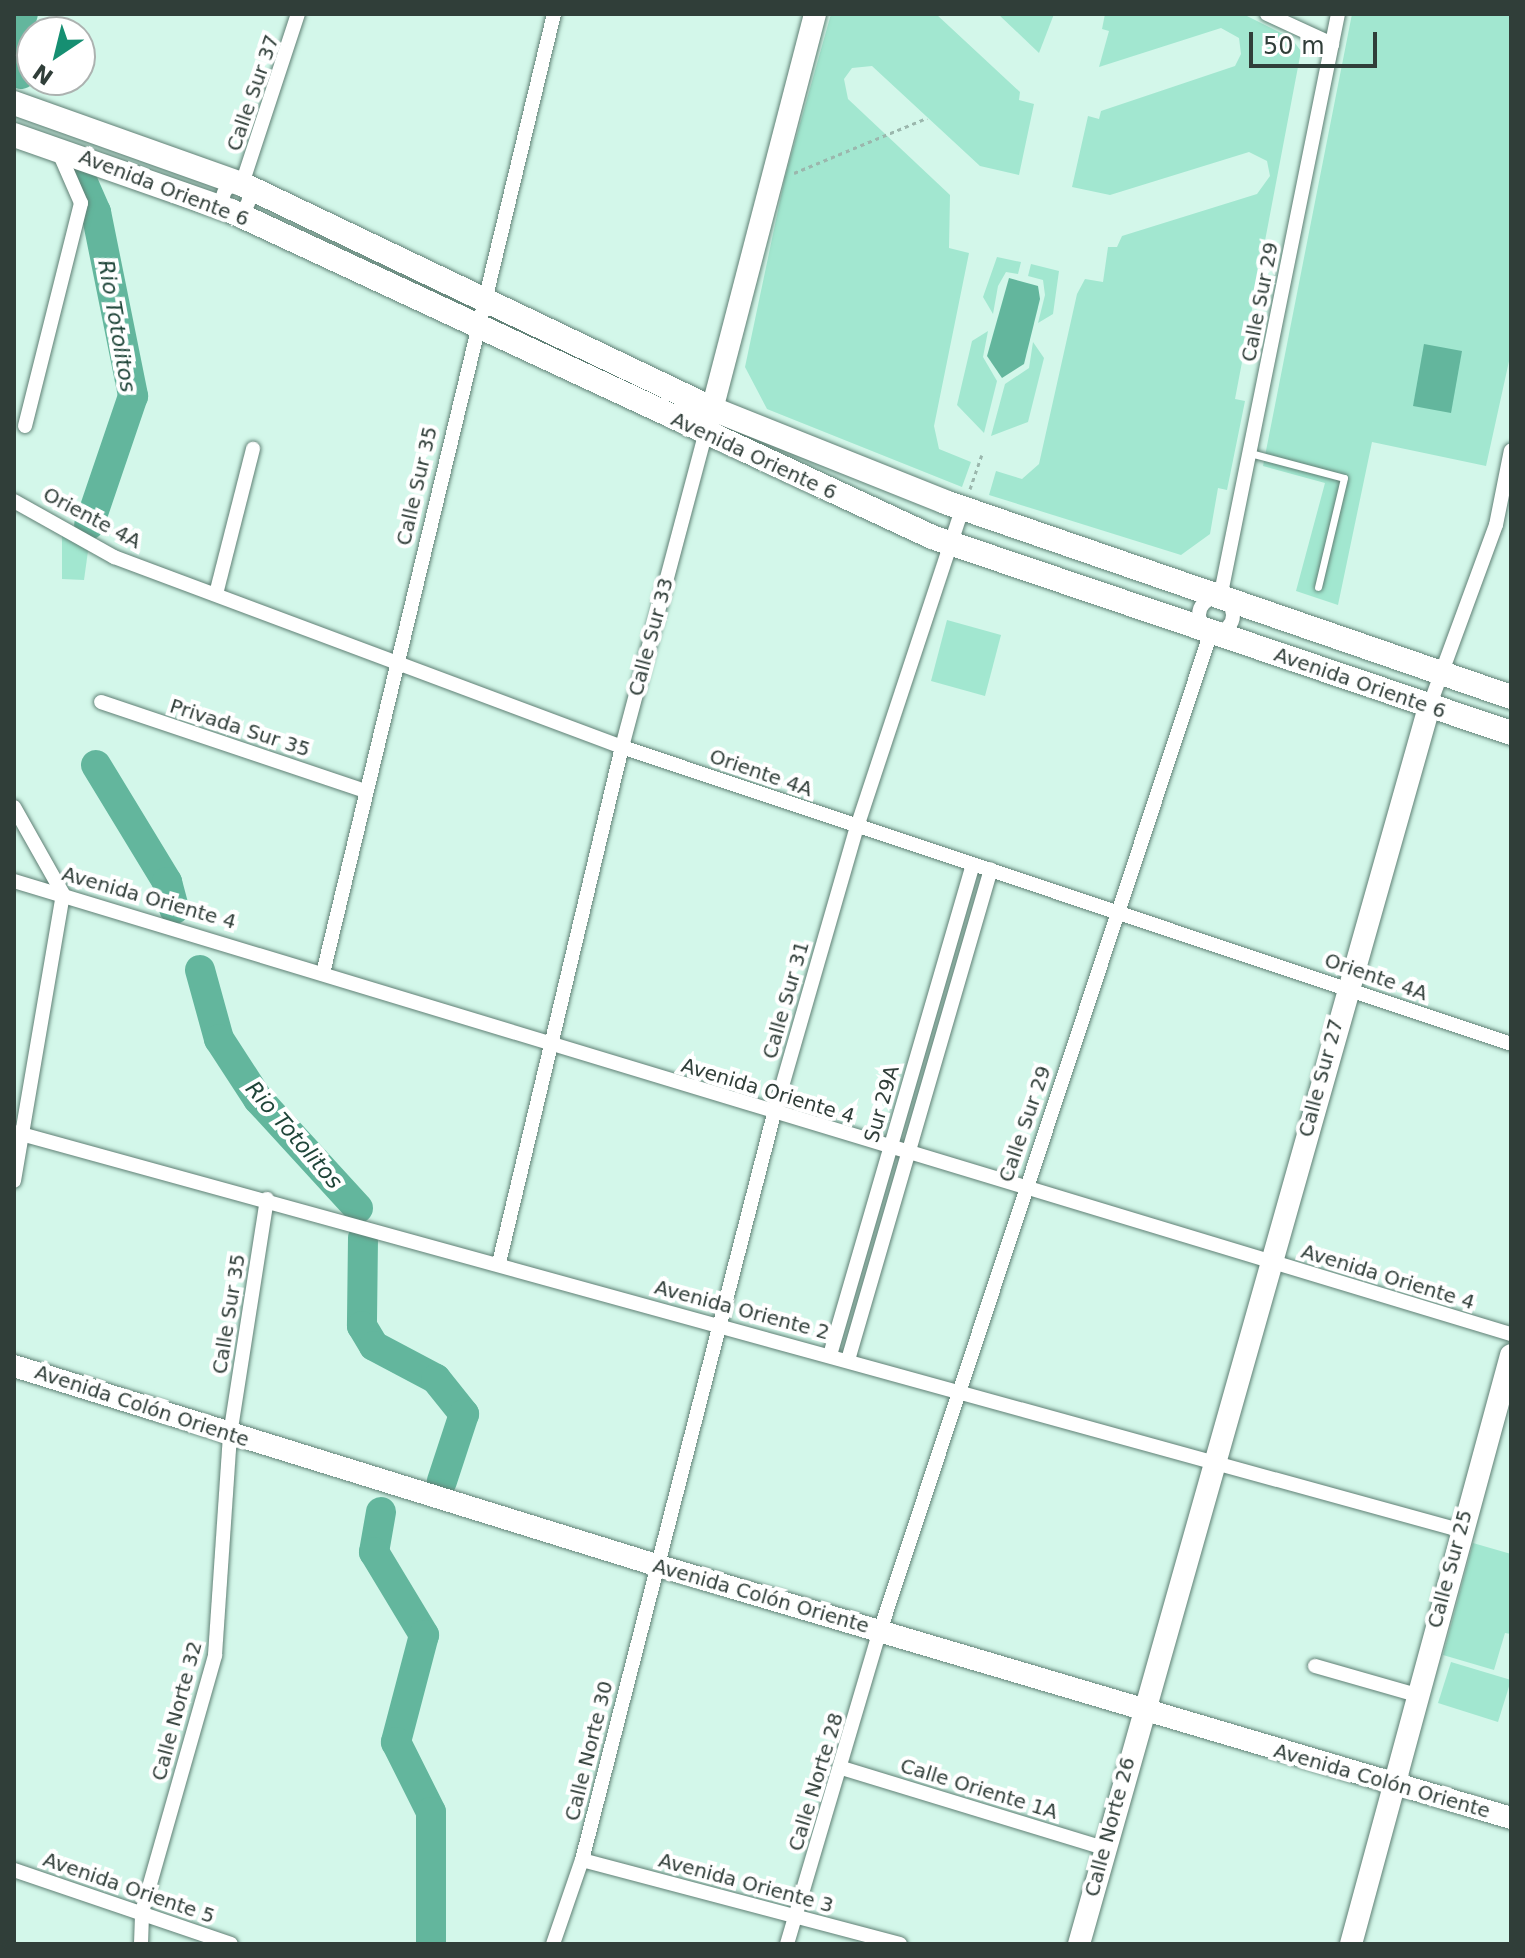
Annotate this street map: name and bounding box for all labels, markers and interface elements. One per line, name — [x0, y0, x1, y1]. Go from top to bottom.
north arrow — [16, 16, 96, 96]
scale bar — [1253, 16, 1381, 66]
street label: Calle Sur 37 — [222, 32, 284, 154]
text: 50 m — [1263, 32, 1325, 60]
text: N — [28, 59, 58, 90]
street label: Avenida Oriente 6 — [76, 145, 252, 231]
street label: Calle Sur 29 — [1237, 240, 1283, 364]
water label: Rio Totolitos — [92, 258, 142, 394]
street label: Avenida Oriente 6 — [667, 407, 841, 505]
street label: Calle Sur 35 — [392, 424, 442, 548]
street label: Oriente 4A — [39, 482, 145, 554]
street label: Calle Sur 33 — [624, 575, 678, 699]
street label: Avenida Oriente 6 — [1271, 642, 1449, 724]
street label: Privada Sur 35 — [167, 694, 313, 762]
street label: Oriente 4A — [706, 744, 816, 802]
street label: Avenida Oriente 4 — [59, 862, 239, 934]
street label: Calle Sur 31 — [758, 938, 814, 1062]
street label: Oriente 4A — [1321, 948, 1431, 1006]
street label: Calle Sur 27 — [1294, 1016, 1348, 1140]
street label: Avenida Oriente 4 — [678, 1053, 858, 1129]
street label: Sur 29A — [860, 1063, 904, 1145]
street label: Calle Sur 29 — [994, 1063, 1056, 1185]
water label: Rio Totolitos — [240, 1076, 348, 1194]
street label: Avenida Oriente 4 — [1298, 1239, 1478, 1315]
street label: Calle Sur 35 — [208, 1252, 250, 1376]
street label: Avenida Oriente 2 — [652, 1275, 832, 1345]
street label: Avenida Colón Oriente — [32, 1360, 252, 1452]
street label: Calle Sur 25 — [1423, 1507, 1477, 1631]
street label: Avenida Colón Oriente — [650, 1554, 872, 1638]
street label: Calle Norte 32 — [147, 1639, 207, 1783]
street label: Calle Norte 30 — [560, 1679, 618, 1823]
street label: Calle Norte 28 — [784, 1710, 848, 1854]
street label: Avenida Colón Oriente — [1271, 1739, 1493, 1823]
street label: Calle Oriente 1A — [897, 1754, 1061, 1824]
street label: Calle Norte 26 — [1080, 1755, 1140, 1899]
street label: Avenida Oriente 5 — [40, 1847, 218, 1929]
street label: Avenida Oriente 3 — [656, 1848, 836, 1918]

